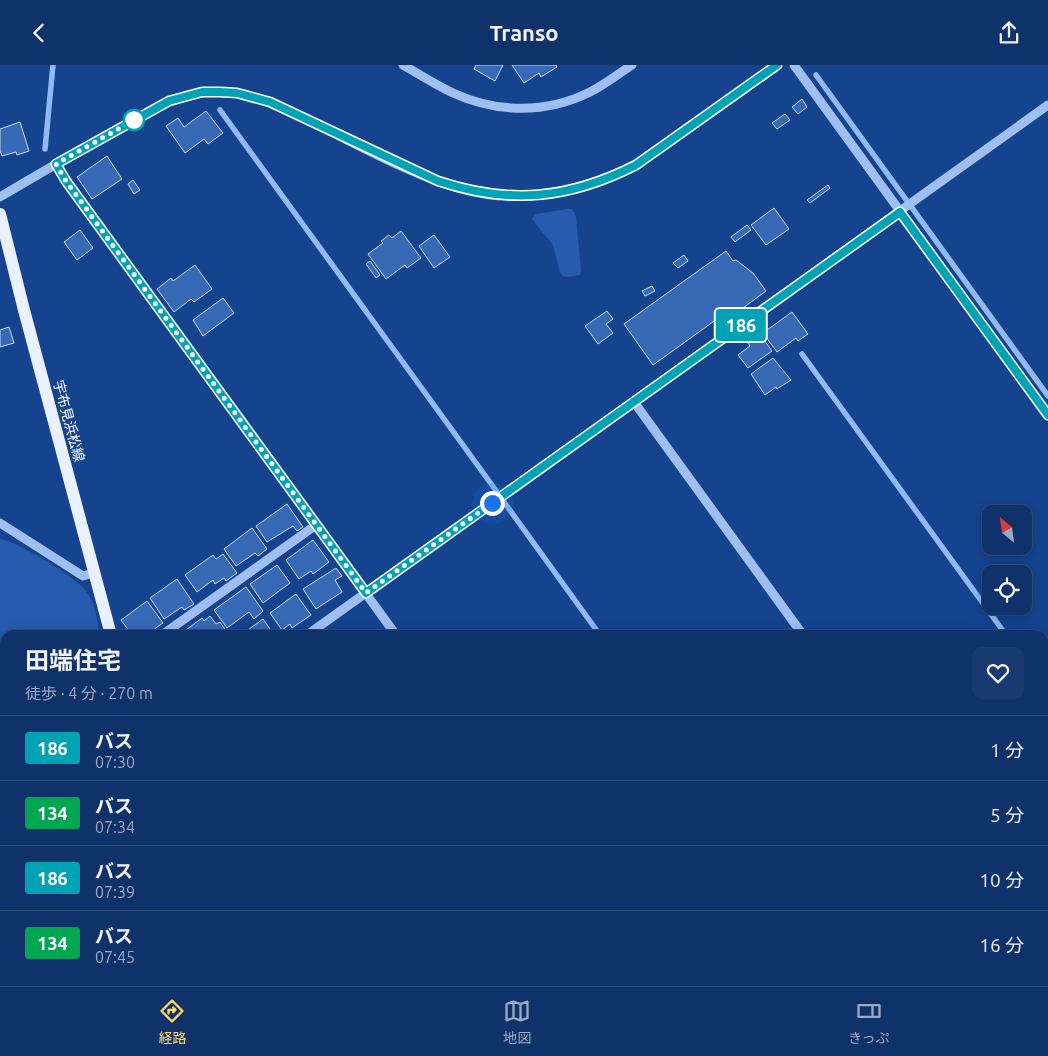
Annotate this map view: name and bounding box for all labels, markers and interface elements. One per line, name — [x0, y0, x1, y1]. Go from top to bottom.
icon: back — [25, 19, 53, 47]
icon: share — [995, 19, 1023, 47]
text: Transo — [489, 20, 559, 45]
unlabelled marker — [123, 109, 145, 131]
line badge: 186 — [712, 309, 770, 341]
text: 186 — [726, 315, 756, 335]
street label: 宇布見浜松線 — [50, 378, 88, 464]
your location — [480, 491, 505, 516]
north arrow — [982, 505, 1032, 555]
map controls — [982, 505, 1032, 615]
button: locate — [982, 565, 1032, 615]
text: 田端住宅 — [25, 647, 121, 674]
button: heart — [972, 647, 1024, 699]
text: 徒歩 · 4 分 · 270 m — [25, 684, 153, 702]
text: バス — [95, 730, 133, 752]
text: 186 — [37, 738, 68, 758]
text: 1 分 — [990, 739, 1024, 761]
text: 07:30 — [95, 753, 135, 771]
text: バス — [95, 795, 133, 817]
text: 134 — [37, 803, 68, 823]
text: 5 分 — [990, 804, 1024, 826]
text: 07:34 — [95, 818, 135, 836]
text: バス — [95, 860, 133, 882]
text: 186 — [37, 868, 68, 888]
text: 10 分 — [979, 869, 1024, 891]
text: 07:39 — [95, 883, 135, 901]
text: バス — [95, 925, 133, 947]
text: 134 — [37, 933, 68, 953]
text: 16 分 — [979, 934, 1024, 956]
text: 07:45 — [95, 948, 135, 966]
tab: 経路 — [158, 997, 186, 1047]
tab: 地図 — [503, 997, 531, 1047]
tab: きっぷ — [848, 997, 890, 1047]

